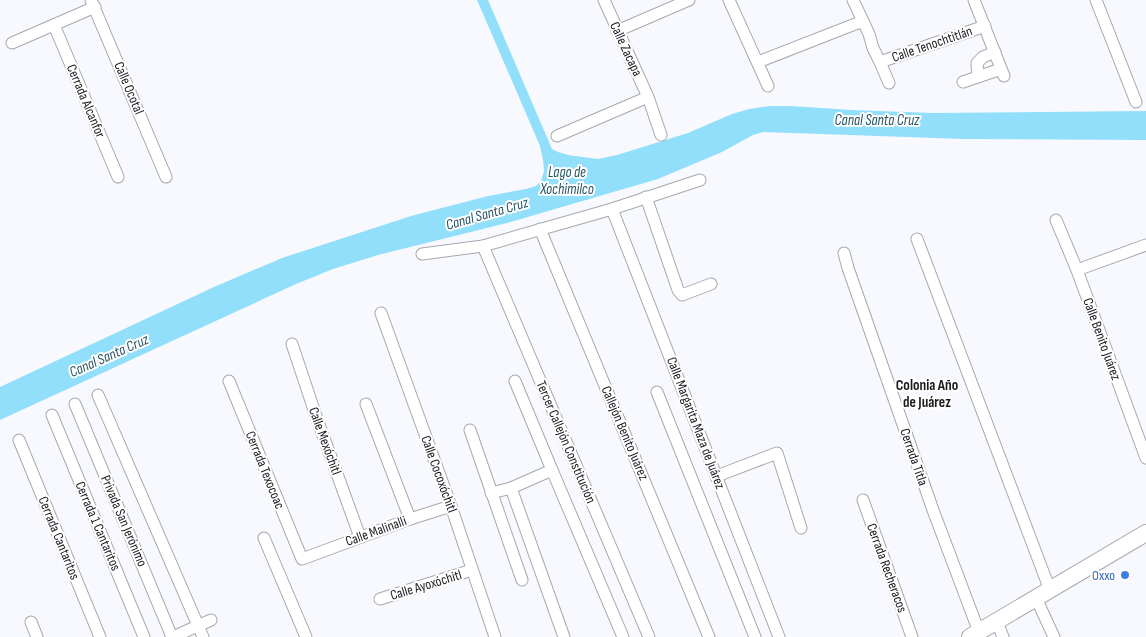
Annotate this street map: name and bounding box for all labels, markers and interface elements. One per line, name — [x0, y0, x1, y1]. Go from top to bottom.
street label: Calle Zacapa — [606, 19, 646, 79]
street label: Calle Tenochtitlán — [890, 22, 974, 66]
street label: Calle Ocotal — [110, 59, 148, 117]
street label: Cerrada Alcanfor — [63, 62, 109, 140]
water label: Canal Santa Cruz — [835, 111, 920, 130]
water label: Lago de Xochimilco — [539, 163, 594, 199]
water label: Canal Santa Cruz — [444, 193, 531, 235]
street label: Calle Benito Juárez — [1079, 296, 1125, 382]
water label: Canal Santa Cruz — [66, 330, 152, 382]
street label: Calle Margarita Maza de Juárez — [663, 355, 729, 491]
district label: Colonia Año de Juárez — [896, 376, 958, 412]
street label: Tercer Callejón Constitución — [533, 378, 599, 506]
street label: Callejón Benito Juárez — [598, 383, 652, 483]
street label: Calle Mexóchitl — [305, 405, 345, 477]
street label: Cerrada Titla — [896, 426, 932, 488]
street label: Cerrada Texocoac — [242, 429, 288, 511]
street label: Calle Cocoxóchitl — [417, 433, 461, 515]
street label: Privada San Jerónimo — [97, 473, 151, 569]
street label: Cerrada 1 Cantaritos — [72, 479, 124, 573]
street label: Cerrada Cantaritos — [35, 494, 83, 582]
street label: Calle Malinalli — [343, 512, 409, 550]
street label: Cerrada Recheracos — [863, 521, 911, 615]
street label: Calle Ayoxóchitl — [388, 566, 464, 604]
place label: Oxxo — [1092, 567, 1115, 584]
marker: Oxxo — [1119, 569, 1131, 581]

